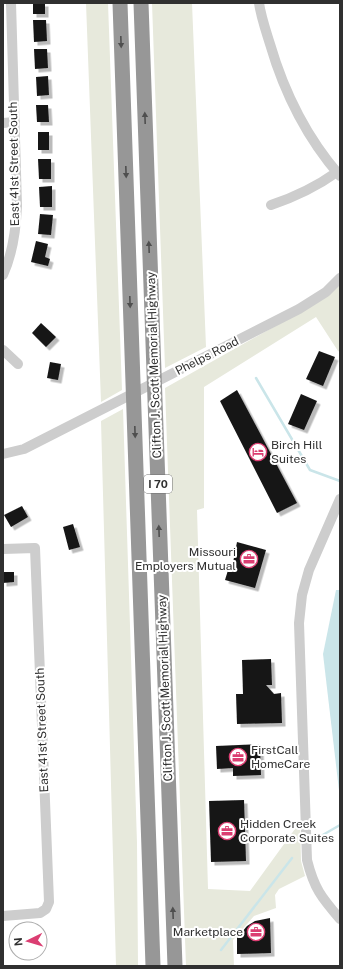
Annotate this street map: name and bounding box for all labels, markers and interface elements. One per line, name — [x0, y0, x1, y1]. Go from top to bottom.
one-way arrow — [118, 36, 125, 48]
street label: East 41st Street South — [6, 101, 22, 226]
one-way arrow — [142, 111, 148, 124]
one-way arrow — [122, 166, 129, 178]
one-way arrow — [146, 241, 153, 253]
street label: Clifton J. Scott Memorial Highway — [144, 271, 164, 459]
one-way arrow — [127, 296, 133, 309]
street label: Phelps Road — [173, 334, 241, 378]
one-way arrow — [131, 426, 138, 438]
place label: Birch Hill Suites — [271, 438, 323, 466]
hotel icon: Birch Hill Suites — [248, 442, 268, 462]
road number: I 70 — [144, 475, 172, 493]
one-way arrow — [156, 525, 163, 537]
place label: Missouri Employers Mutual — [135, 545, 236, 573]
office icon: Missouri Employers Mutual — [239, 549, 259, 569]
street label: Clifton J. Scott Memorial Highway — [155, 594, 175, 782]
street label: East 41st Street South — [33, 667, 51, 793]
place label: FirstCall HomeCare — [251, 743, 310, 771]
office icon: FirstCall HomeCare — [228, 747, 248, 767]
place label: Hidden Creek Corporate Suites — [240, 817, 334, 845]
office icon: Hidden Creek Corporate Suites — [217, 821, 237, 841]
one-way arrow — [169, 907, 176, 919]
north arrow — [8, 921, 48, 961]
office icon: Marketplace — [246, 922, 266, 942]
place label: Marketplace — [173, 925, 243, 939]
text: N — [12, 937, 24, 947]

